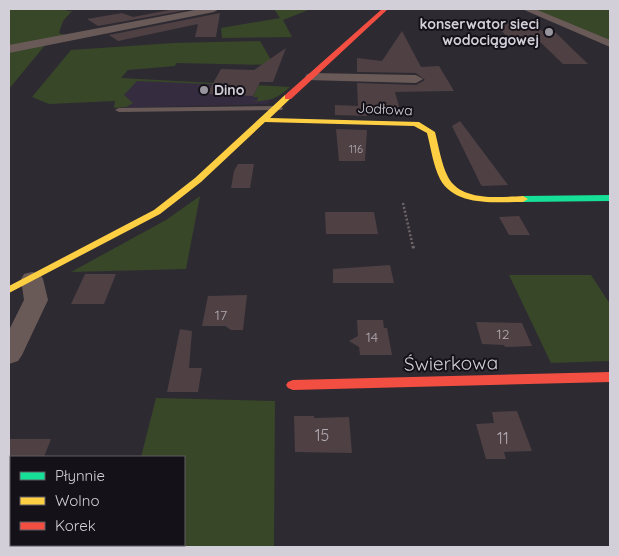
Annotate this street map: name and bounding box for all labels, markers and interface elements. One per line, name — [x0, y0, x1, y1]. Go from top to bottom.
place label: konserwator sieci wodociągowej — [420, 15, 539, 49]
marker: konserwator sieci wodociągowej — [543, 26, 555, 38]
place label: Dino — [214, 81, 245, 99]
marker: Dino — [198, 84, 210, 96]
street label: Jodłowa — [357, 99, 413, 119]
house number: 116 — [349, 142, 363, 156]
house number: 17 — [215, 306, 227, 324]
house number: 12 — [497, 325, 510, 343]
house number: 14 — [366, 328, 378, 346]
street label: Świerkowa — [404, 350, 498, 376]
house number: 15 — [315, 425, 329, 445]
house number: 11 — [497, 428, 509, 448]
legend — [10, 456, 185, 546]
text: Płynnie — [55, 466, 105, 485]
text: Wolno — [55, 491, 100, 510]
text: Korek — [55, 516, 96, 535]

